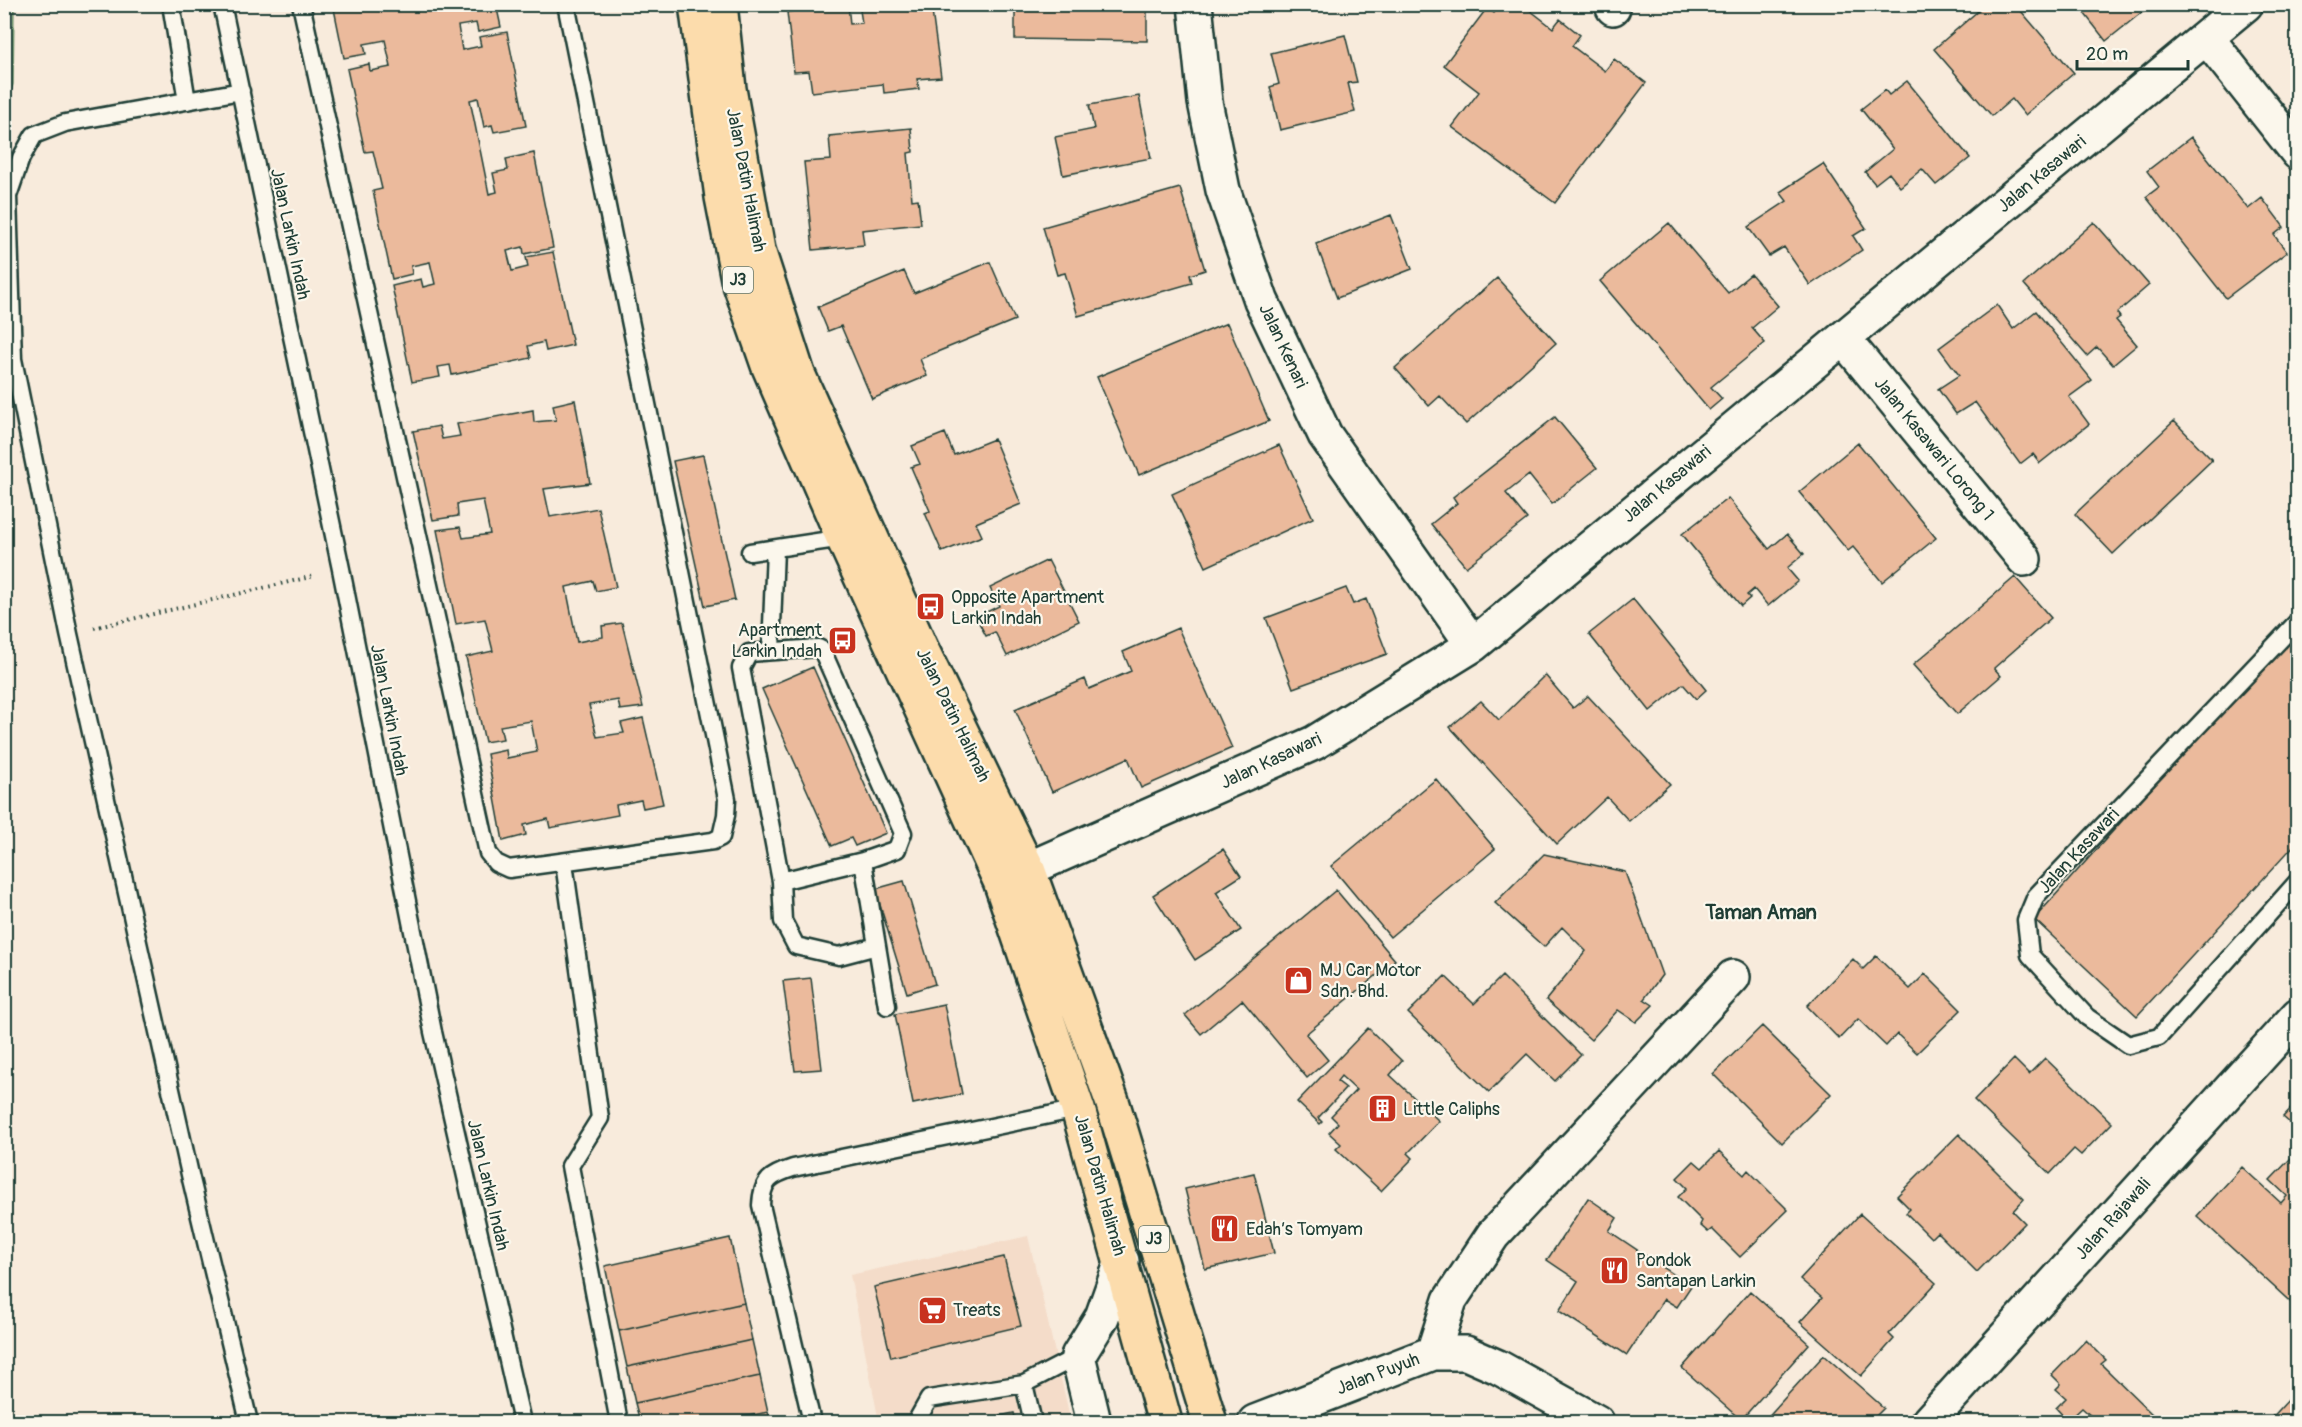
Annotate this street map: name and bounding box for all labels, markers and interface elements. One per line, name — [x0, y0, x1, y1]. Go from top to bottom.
scale bar — [2077, 33, 2188, 71]
text: 20 m — [2086, 43, 2128, 66]
street label: Jalan Datin Halimah — [721, 106, 771, 254]
street label: Jalan Kasawari — [1993, 130, 2091, 218]
street label: Jalan Larkin Indah — [265, 166, 315, 302]
road number: J3 — [723, 267, 753, 293]
street label: Jalan Kenari — [1253, 300, 1313, 392]
street label: Jalan Kasawari Lorong 1 — [1869, 372, 1999, 526]
street label: Jalan Kasawari — [1618, 440, 1716, 528]
place label: Opposite Apartment Larkin Indah — [951, 586, 1105, 630]
bus stop icon: Opposite Apartment Larkin Indah — [914, 591, 946, 623]
place label: Apartment Larkin Indah — [732, 619, 823, 663]
bus stop icon: Apartment Larkin Indah — [827, 624, 859, 656]
street label: Jalan Larkin Indah — [365, 642, 413, 778]
street label: Jalan Datin Halimah — [911, 644, 995, 786]
street label: Jalan Kasawari — [1217, 728, 1325, 794]
street label: Jalan Kasawari — [2033, 803, 2125, 899]
district label: Taman Aman — [1704, 900, 1817, 925]
place label: MJ Car Motor Sdn. Bhd. — [1320, 959, 1422, 1003]
shop icon: MJ Car Motor Sdn. Bhd. — [1283, 964, 1315, 996]
building icon: Little Caliphs — [1366, 1093, 1398, 1125]
place label: Little Caliphs — [1403, 1098, 1500, 1121]
street label: Jalan Datin Halimah — [1069, 1112, 1131, 1258]
street label: Jalan Larkin Indah — [462, 1117, 514, 1253]
street label: Jalan Rajawali — [2070, 1173, 2156, 1265]
restaurant icon: Edah’s Tomyam — [1209, 1213, 1241, 1245]
place label: Edah’s Tomyam — [1246, 1218, 1363, 1241]
road number: J3 — [1139, 1226, 1169, 1252]
place label: Pondok Santapan Larkin — [1636, 1249, 1756, 1293]
restaurant icon: Pondok Santapan Larkin — [1599, 1254, 1631, 1286]
supermarket icon: Treats — [916, 1294, 948, 1326]
place label: Treats — [953, 1299, 1001, 1322]
street label: Jalan Puyuh — [1333, 1348, 1423, 1400]

